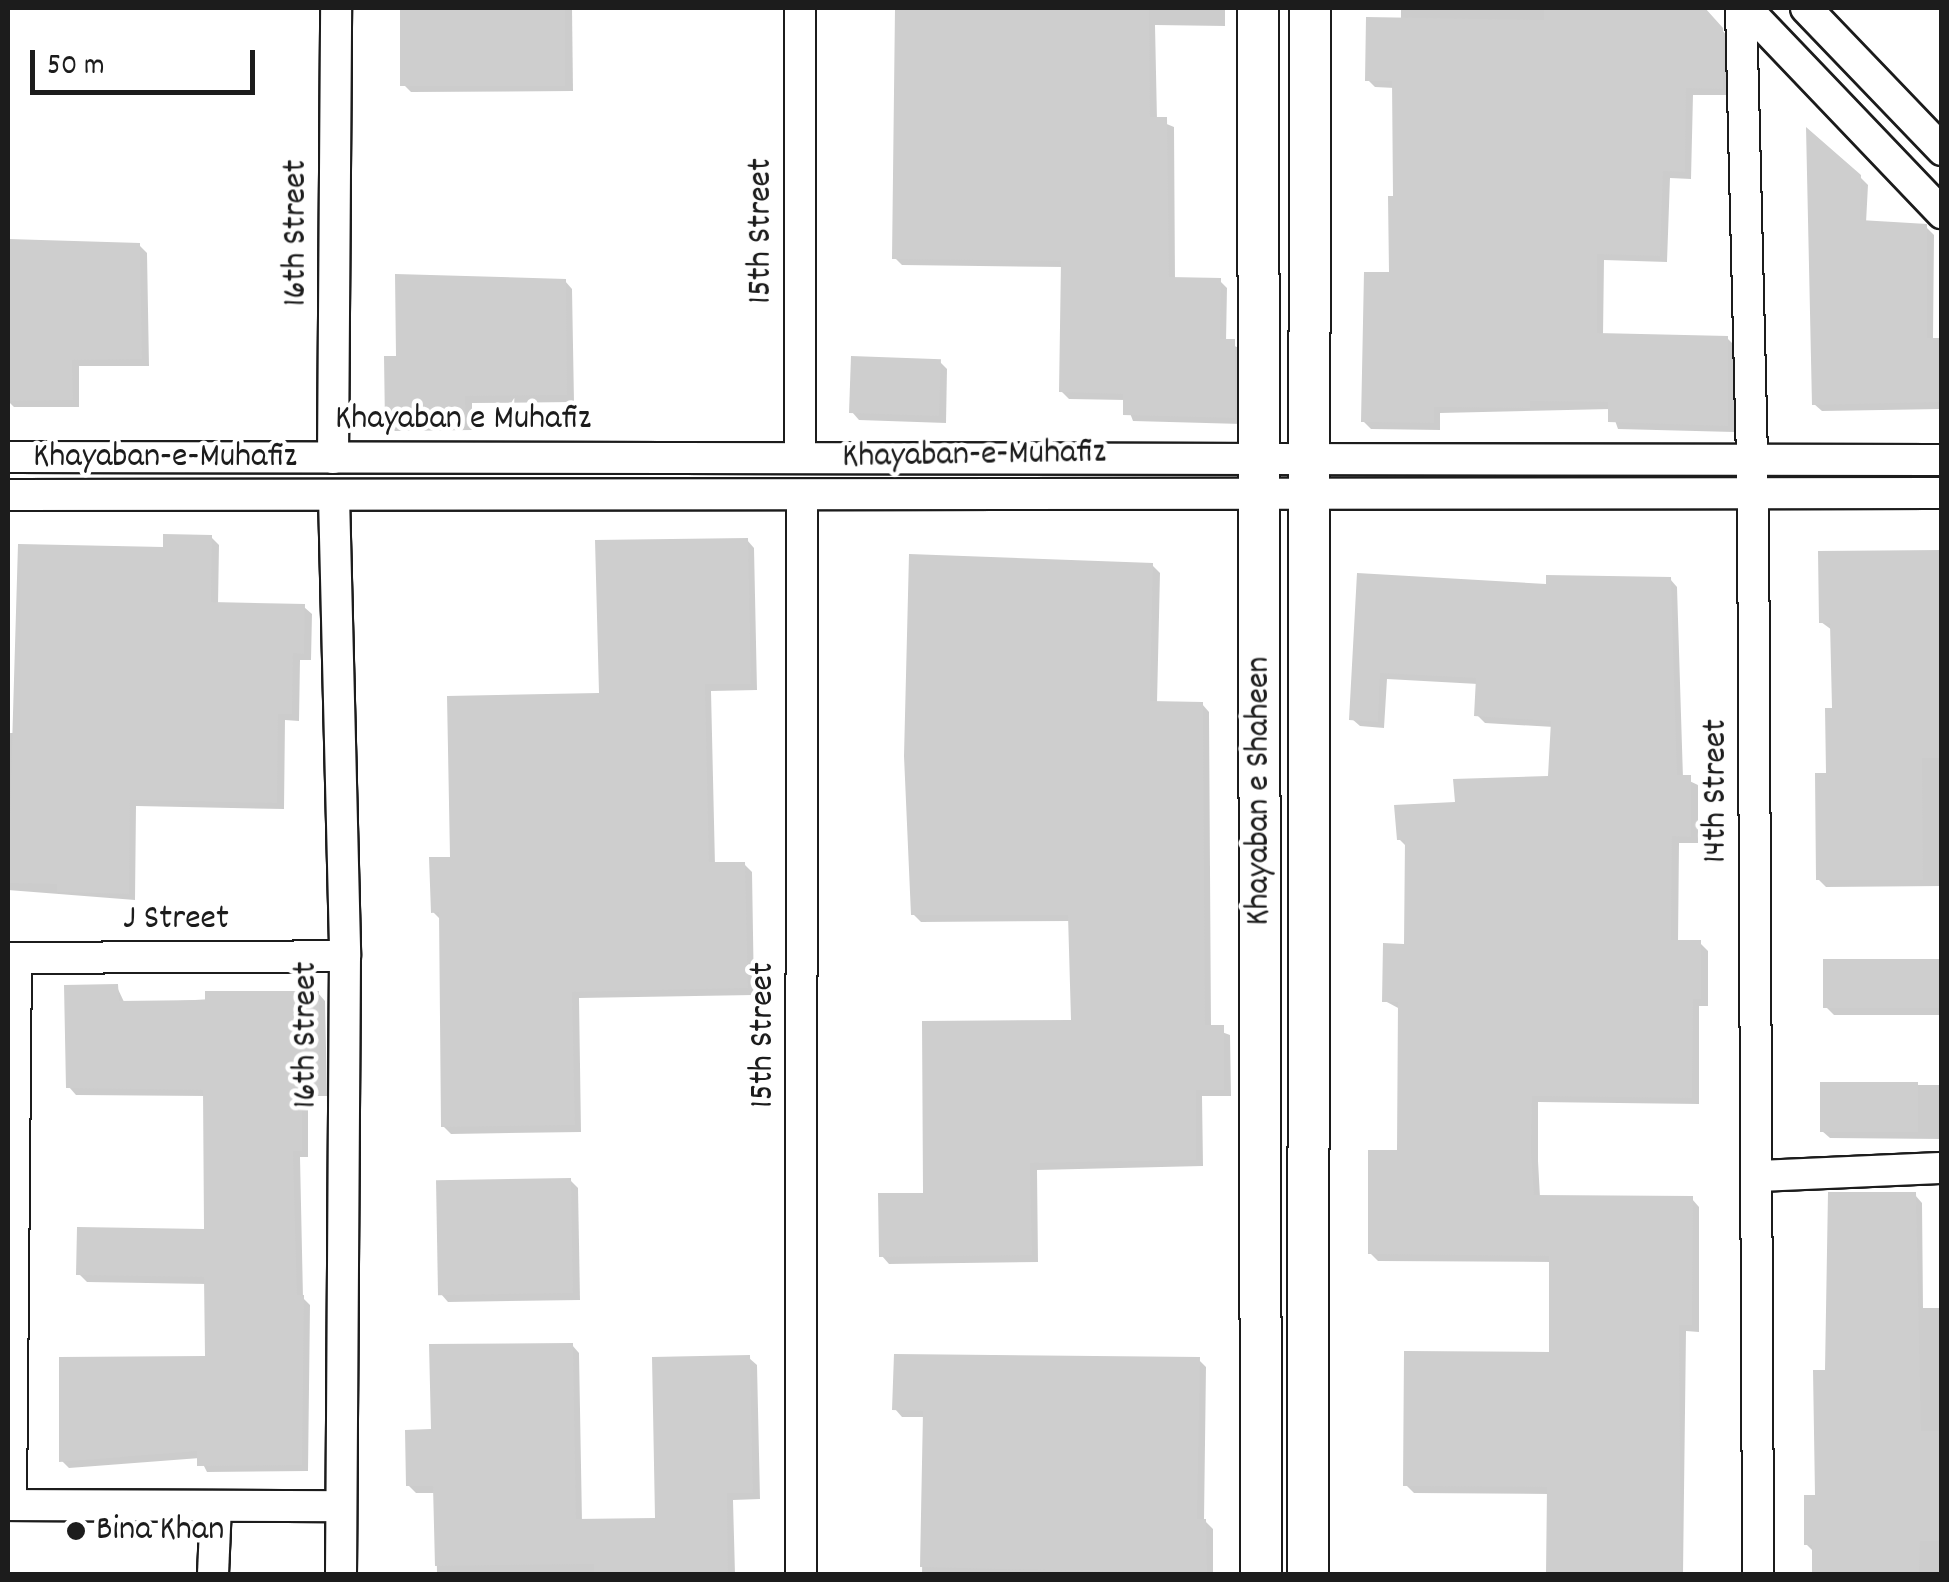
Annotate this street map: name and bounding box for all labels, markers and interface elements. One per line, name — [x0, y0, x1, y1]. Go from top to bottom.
scale bar — [35, 30, 260, 92]
text: 50 m — [47, 46, 105, 89]
street label: 15th Street — [741, 158, 783, 304]
street label: 16th Street — [276, 160, 318, 306]
street label: Khayaban e Muhafiz — [335, 399, 591, 441]
street label: Khayaban-e-Muhafiz — [842, 433, 1106, 479]
street label: Khayaban-e-Muhafiz — [33, 437, 297, 479]
street label: Khayaban e Shaheen — [1239, 656, 1281, 926]
street label: 14th Street — [1696, 719, 1738, 863]
street label: J Street — [123, 899, 229, 941]
street label: 16th Street — [286, 962, 328, 1108]
street label: 15th Street — [743, 962, 785, 1108]
place label: Bina Khan — [96, 1510, 224, 1552]
marker: Bina Khan — [65, 1520, 87, 1542]

